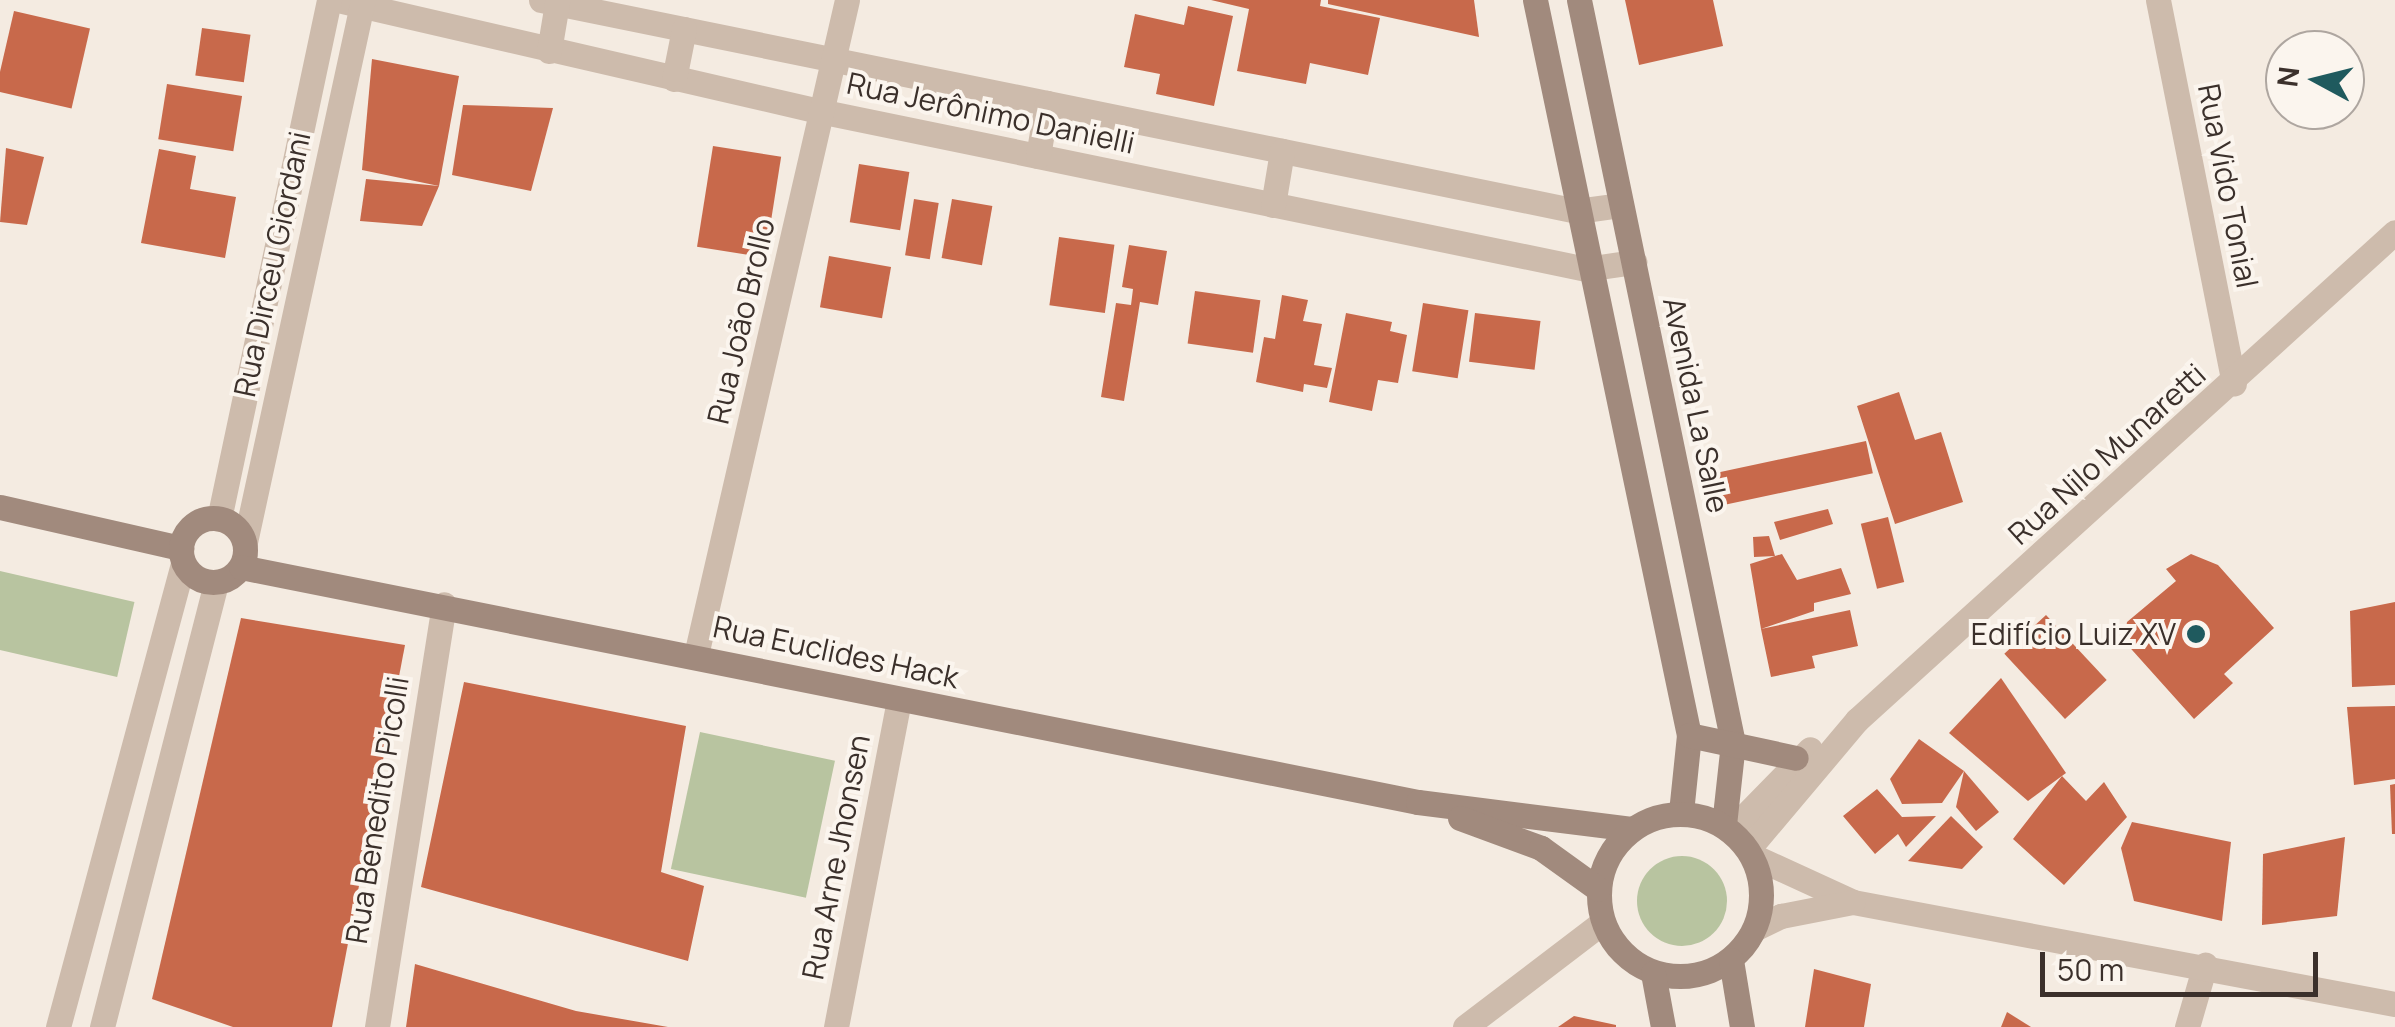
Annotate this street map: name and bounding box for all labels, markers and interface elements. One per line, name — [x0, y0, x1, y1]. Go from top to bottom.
north arrow — [2265, 30, 2365, 130]
text: N — [2267, 64, 2307, 89]
street label: Rua Jerônimo Danielli — [844, 65, 1138, 161]
street label: Rua Vido Tonial — [2191, 81, 2265, 291]
street label: Rua Dirceu Giordani — [226, 128, 318, 400]
street label: Rua João Brollo — [700, 215, 782, 427]
street label: Avenida La Salle — [1656, 294, 1736, 516]
street label: Rua Nilo Munaretti — [2001, 356, 2213, 552]
street label: Rua Euclides Hack — [710, 608, 962, 696]
place label: Edifício Luiz XV — [1971, 616, 2176, 652]
marker: Edifício Luiz XV — [2185, 623, 2207, 645]
street label: Rua Benedito Picolli — [338, 674, 416, 946]
street label: Rua Arne Jhonsen — [795, 732, 877, 982]
scale bar — [2045, 932, 2322, 994]
text: 50 m — [2057, 949, 2124, 990]

